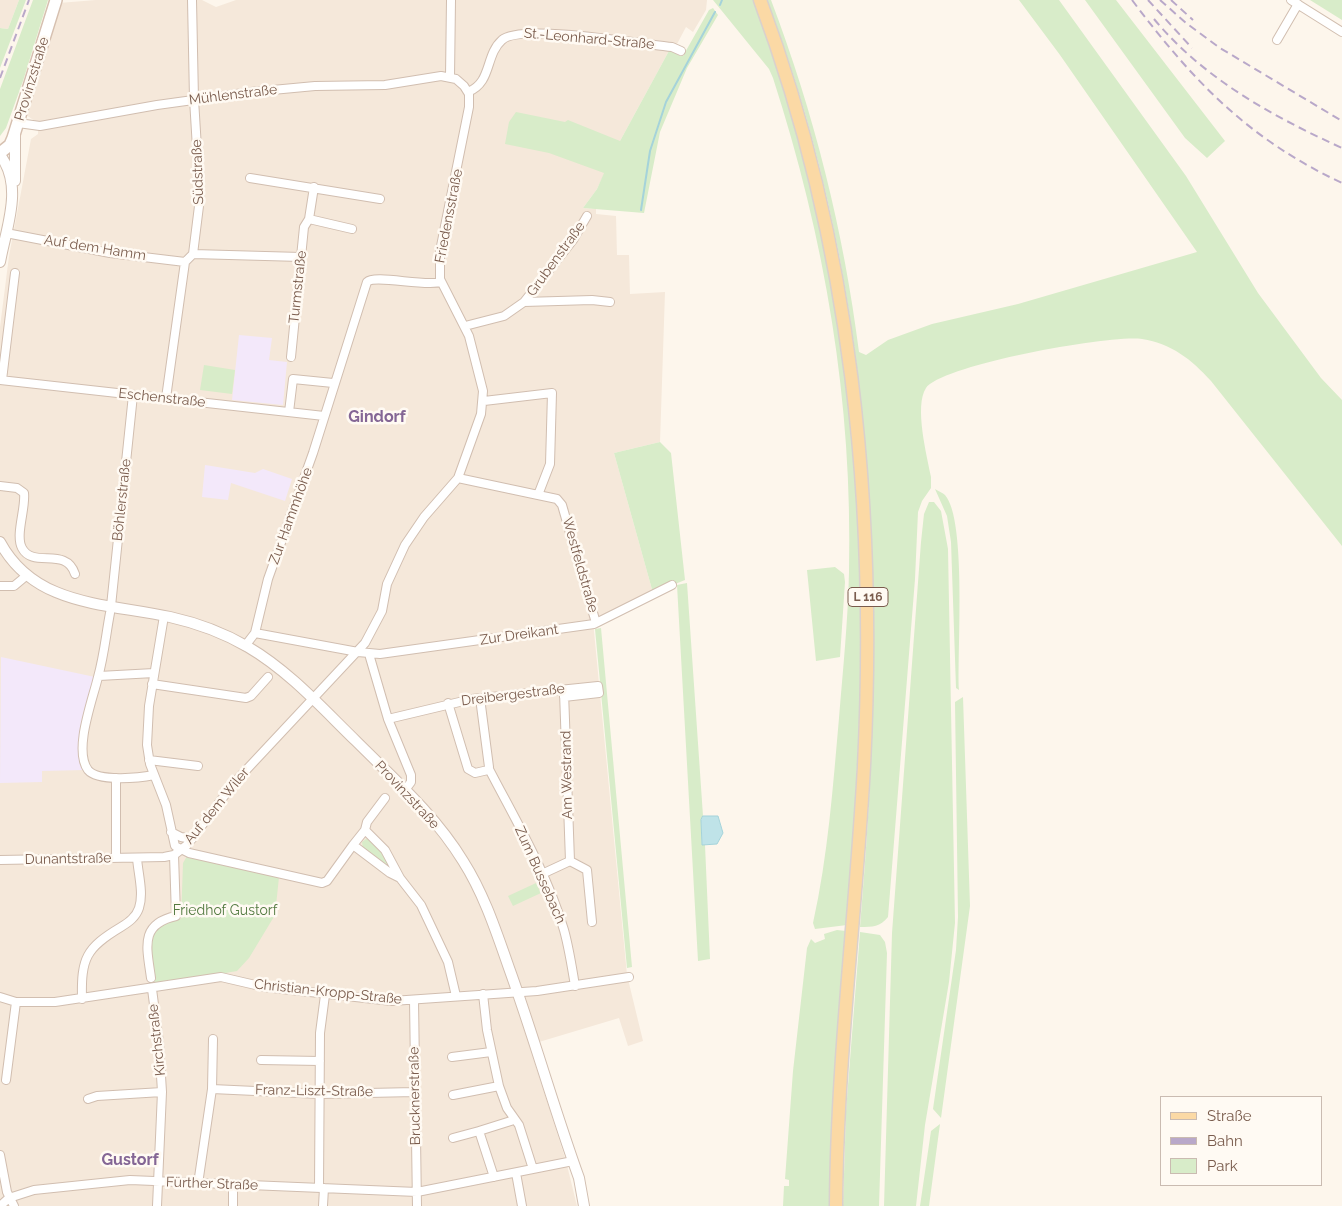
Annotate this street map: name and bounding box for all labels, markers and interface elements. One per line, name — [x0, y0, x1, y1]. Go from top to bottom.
street label: St.-Leonhard-Straße — [523, 25, 655, 53]
street label: Provinzstraße — [11, 35, 53, 123]
street label: Mühlenstraße — [188, 81, 278, 109]
street label: Südstraße — [188, 139, 208, 205]
street label: Friedensstraße — [432, 167, 466, 265]
street label: Grubenstraße — [523, 218, 589, 300]
street label: Auf dem Hamm — [43, 232, 147, 264]
street label: Turmstraße — [286, 250, 310, 324]
street label: Eschenstraße — [118, 385, 206, 411]
district label: Gindorf — [348, 407, 406, 427]
street label: Böhlerstraße — [109, 458, 135, 542]
street label: Zur Hammhöhe — [266, 465, 316, 567]
street label: Westfeldstraße — [558, 515, 602, 615]
road number: L 116 — [848, 588, 888, 606]
street label: Zur Dreikant — [479, 621, 559, 649]
street label: Dreibergestraße — [460, 680, 566, 710]
street label: Am Westrand — [558, 731, 576, 819]
street label: Provinzstraße — [371, 757, 443, 833]
street label: Auf dem Wiler — [181, 764, 253, 848]
street label: Zum Bussebach — [511, 824, 569, 926]
street label: Dunantstraße — [24, 850, 112, 868]
park label: Friedhof Gustorf — [173, 903, 277, 919]
street label: Christian-Kropp-Straße — [253, 976, 403, 1008]
street label: Kirchstraße — [145, 1003, 169, 1077]
street label: Brucknerstraße — [406, 1046, 424, 1146]
street label: Franz-Liszt-Straße — [255, 1082, 373, 1100]
legend — [1160, 1096, 1322, 1186]
text: Straße — [1207, 1107, 1251, 1125]
text: Bahn — [1207, 1132, 1243, 1150]
district label: Gustorf — [101, 1150, 159, 1170]
text: Park — [1207, 1157, 1238, 1175]
street label: Fürther Straße — [166, 1174, 258, 1194]

